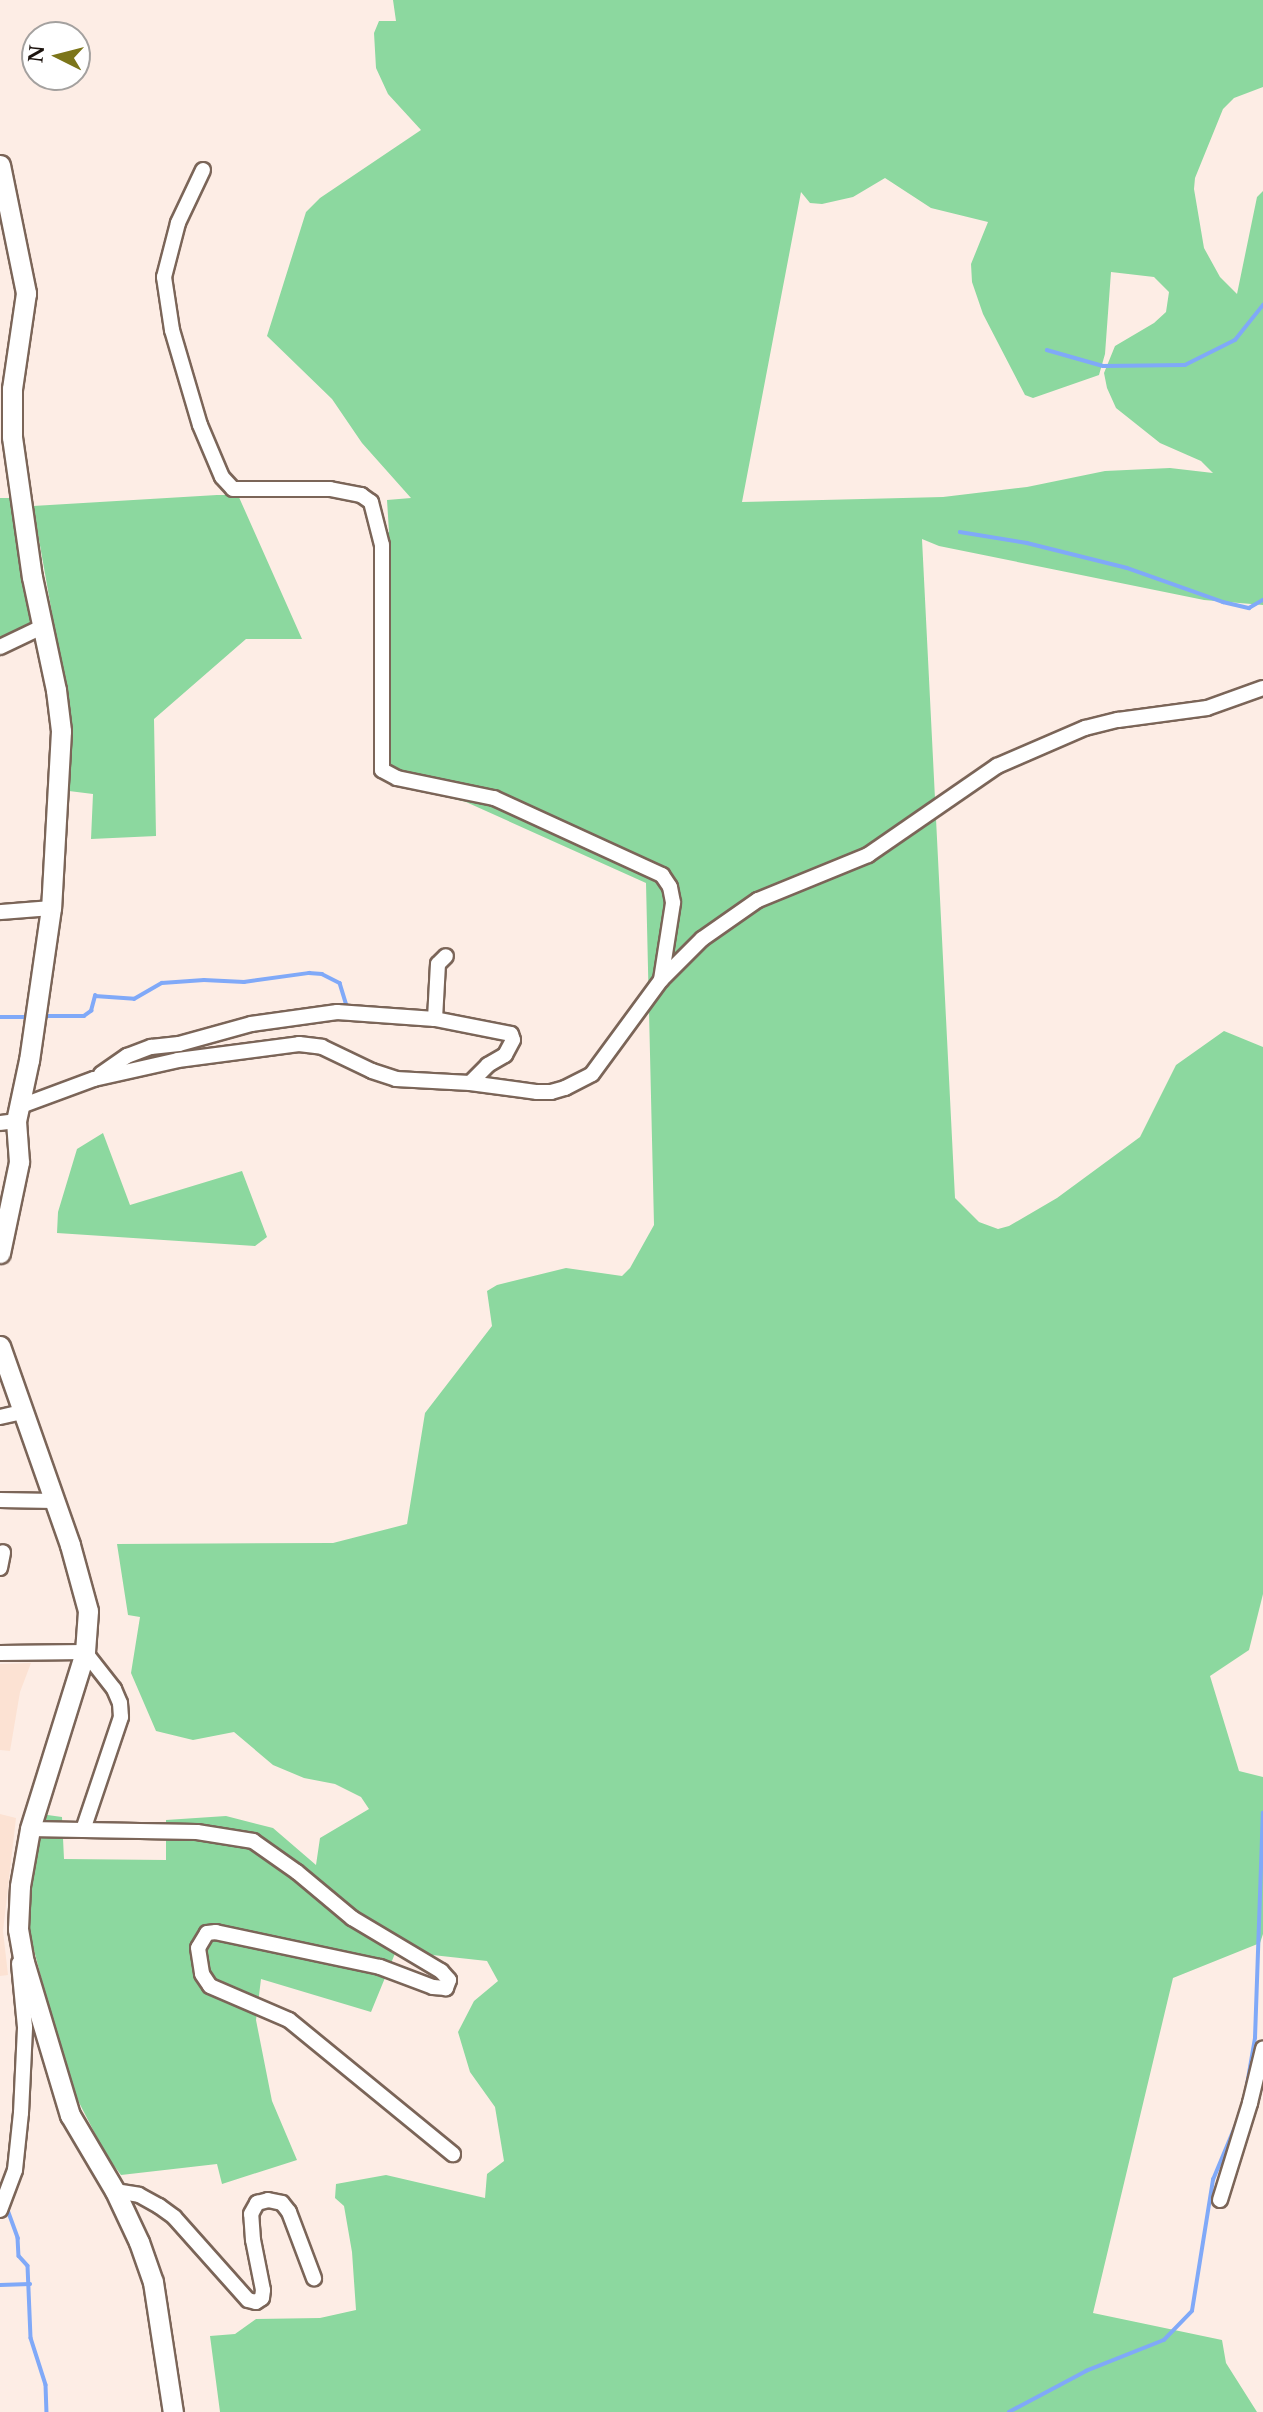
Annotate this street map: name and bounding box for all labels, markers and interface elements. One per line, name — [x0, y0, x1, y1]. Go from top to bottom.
north arrow — [21, 21, 91, 91]
text: N — [24, 44, 49, 64]

